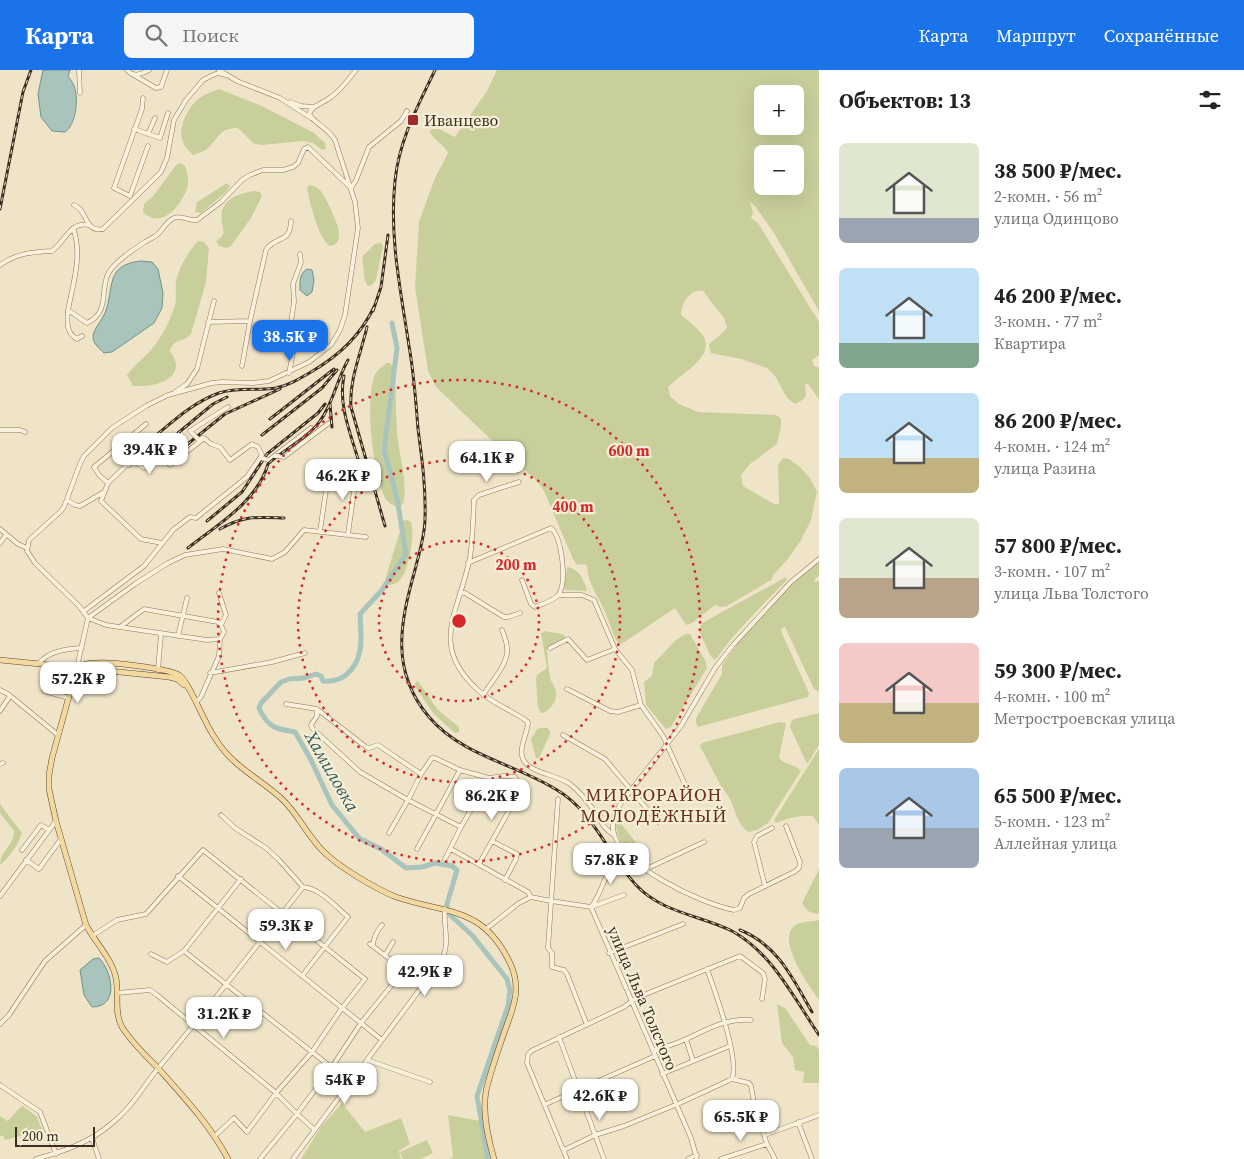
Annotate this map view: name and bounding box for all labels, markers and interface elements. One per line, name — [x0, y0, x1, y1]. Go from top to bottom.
search box — [124, 13, 474, 58]
text: Карта — [25, 19, 94, 52]
icon: search — [142, 21, 170, 49]
text: Поиск — [182, 22, 239, 48]
text: Карта — [919, 23, 968, 48]
text: Маршрут — [996, 23, 1076, 48]
text: Сохранённые — [1104, 23, 1219, 48]
map controls — [754, 85, 804, 195]
button: + — [754, 85, 804, 135]
text: Объектов: 13 — [839, 86, 971, 115]
icon: filters — [1196, 86, 1224, 114]
place label: Иванцево — [424, 109, 499, 131]
marker: Иванцево — [406, 113, 420, 127]
button: − — [754, 145, 804, 195]
text: 38 500 ₽/мес. — [994, 156, 1122, 185]
icon: home — [879, 163, 939, 223]
text: 2-комн. · 56 m² — [994, 185, 1102, 207]
text: улица Одинцово — [994, 207, 1119, 229]
text: 46 200 ₽/мес. — [994, 281, 1122, 310]
icon: home — [879, 288, 939, 348]
text: 3-комн. · 77 m² — [994, 310, 1102, 332]
pin: 38.5K ₽ — [244, 320, 336, 362]
text: 38.5K ₽ — [263, 325, 317, 347]
text: Квартира — [994, 332, 1066, 354]
text: 86 200 ₽/мес. — [994, 406, 1122, 435]
icon: home — [879, 413, 939, 473]
pin: 39.4K ₽ — [104, 432, 196, 475]
text: 4-комн. · 124 m² — [994, 435, 1110, 457]
text: 39.4K ₽ — [123, 438, 177, 460]
pin: 64.1K ₽ — [441, 440, 533, 483]
text: 600 m — [608, 440, 650, 461]
text: 64.1K ₽ — [460, 446, 514, 468]
text: улица Разина — [994, 457, 1096, 479]
pin: 46.2K ₽ — [297, 458, 389, 501]
text: 46.2K ₽ — [316, 464, 370, 486]
text: 400 m — [552, 496, 594, 517]
text: 57 800 ₽/мес. — [994, 531, 1122, 560]
icon: home — [879, 538, 939, 598]
text: 200 m — [495, 554, 537, 575]
text: 3-комн. · 107 m² — [994, 560, 1110, 582]
text: улица Льва Толстого — [994, 582, 1149, 604]
centre of rings — [450, 612, 468, 630]
text: 59 300 ₽/мес. — [994, 656, 1122, 685]
pin: 57.2K ₽ — [32, 662, 124, 704]
icon: home — [879, 663, 939, 723]
text: 57.2K ₽ — [51, 667, 105, 689]
text: 4-комн. · 100 m² — [994, 685, 1110, 707]
text: Метростроевская улица — [994, 707, 1175, 729]
water label: Хамиловка — [298, 725, 366, 817]
pin: 86.2K ₽ — [446, 778, 538, 821]
text: 65 500 ₽/мес. — [994, 781, 1122, 810]
district label: МИКРОРАЙОН МОЛОДЁЖНЫЙ — [580, 782, 728, 828]
text: 86.2K ₽ — [465, 784, 519, 806]
icon: home — [879, 788, 939, 848]
text: 5-комн. · 123 m² — [994, 810, 1110, 832]
text: Аллейная улица — [994, 832, 1117, 854]
pin: 57.8K ₽ — [565, 842, 657, 885]
text: 57.8K ₽ — [584, 848, 638, 870]
pin: 59.3K ₽ — [240, 908, 332, 951]
text: 59.3K ₽ — [259, 914, 313, 936]
street label: улица Льва Толстого — [603, 922, 683, 1074]
pin: 42.9K ₽ — [379, 954, 471, 997]
text: 42.9K ₽ — [398, 960, 452, 982]
pin: 31.2K ₽ — [178, 996, 270, 1039]
text: 31.2K ₽ — [197, 1002, 251, 1024]
pin: 54K ₽ — [310, 1062, 380, 1105]
text: 54K ₽ — [325, 1068, 365, 1090]
pin: 42.6K ₽ — [554, 1078, 646, 1121]
text: 42.6K ₽ — [573, 1084, 627, 1106]
pin: 65.5K ₽ — [695, 1100, 787, 1142]
text: 65.5K ₽ — [714, 1105, 768, 1127]
scale bar — [15, 1124, 95, 1147]
text: 200 m — [22, 1126, 59, 1146]

